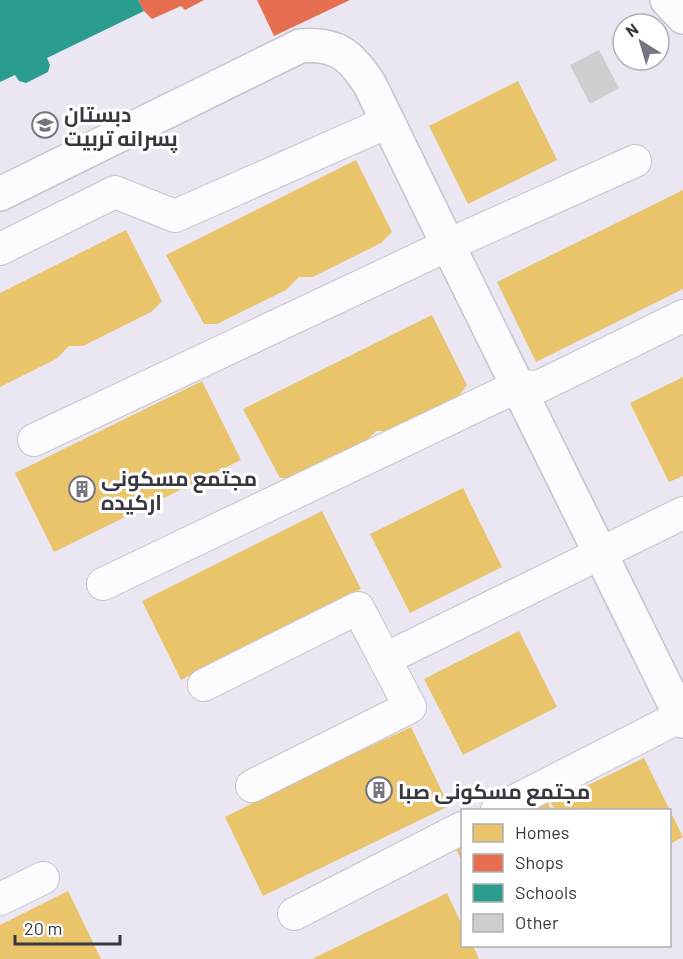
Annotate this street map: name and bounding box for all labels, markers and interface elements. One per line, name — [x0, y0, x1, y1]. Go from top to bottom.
north arrow — [611, 12, 671, 72]
text: N — [622, 19, 642, 40]
place label: دبستان پسرانه تربیت — [64, 101, 178, 154]
school or university icon: دبستان پسرانه تربیت — [30, 110, 60, 140]
place label: مجتمع مسکونی ارکیده — [101, 465, 257, 515]
building icon: مجتمع مسکونی ارکیده — [67, 474, 97, 504]
building icon: مجتمع مسکونی صبا — [364, 775, 394, 805]
place label: مجتمع مسکونی صبا — [398, 778, 590, 806]
legend — [461, 809, 671, 947]
text: Homes — [515, 821, 569, 843]
text: Shops — [515, 851, 564, 873]
text: Schools — [515, 881, 577, 903]
scale bar — [15, 908, 120, 946]
text: Other — [515, 911, 559, 933]
text: 20 m — [24, 917, 62, 939]

